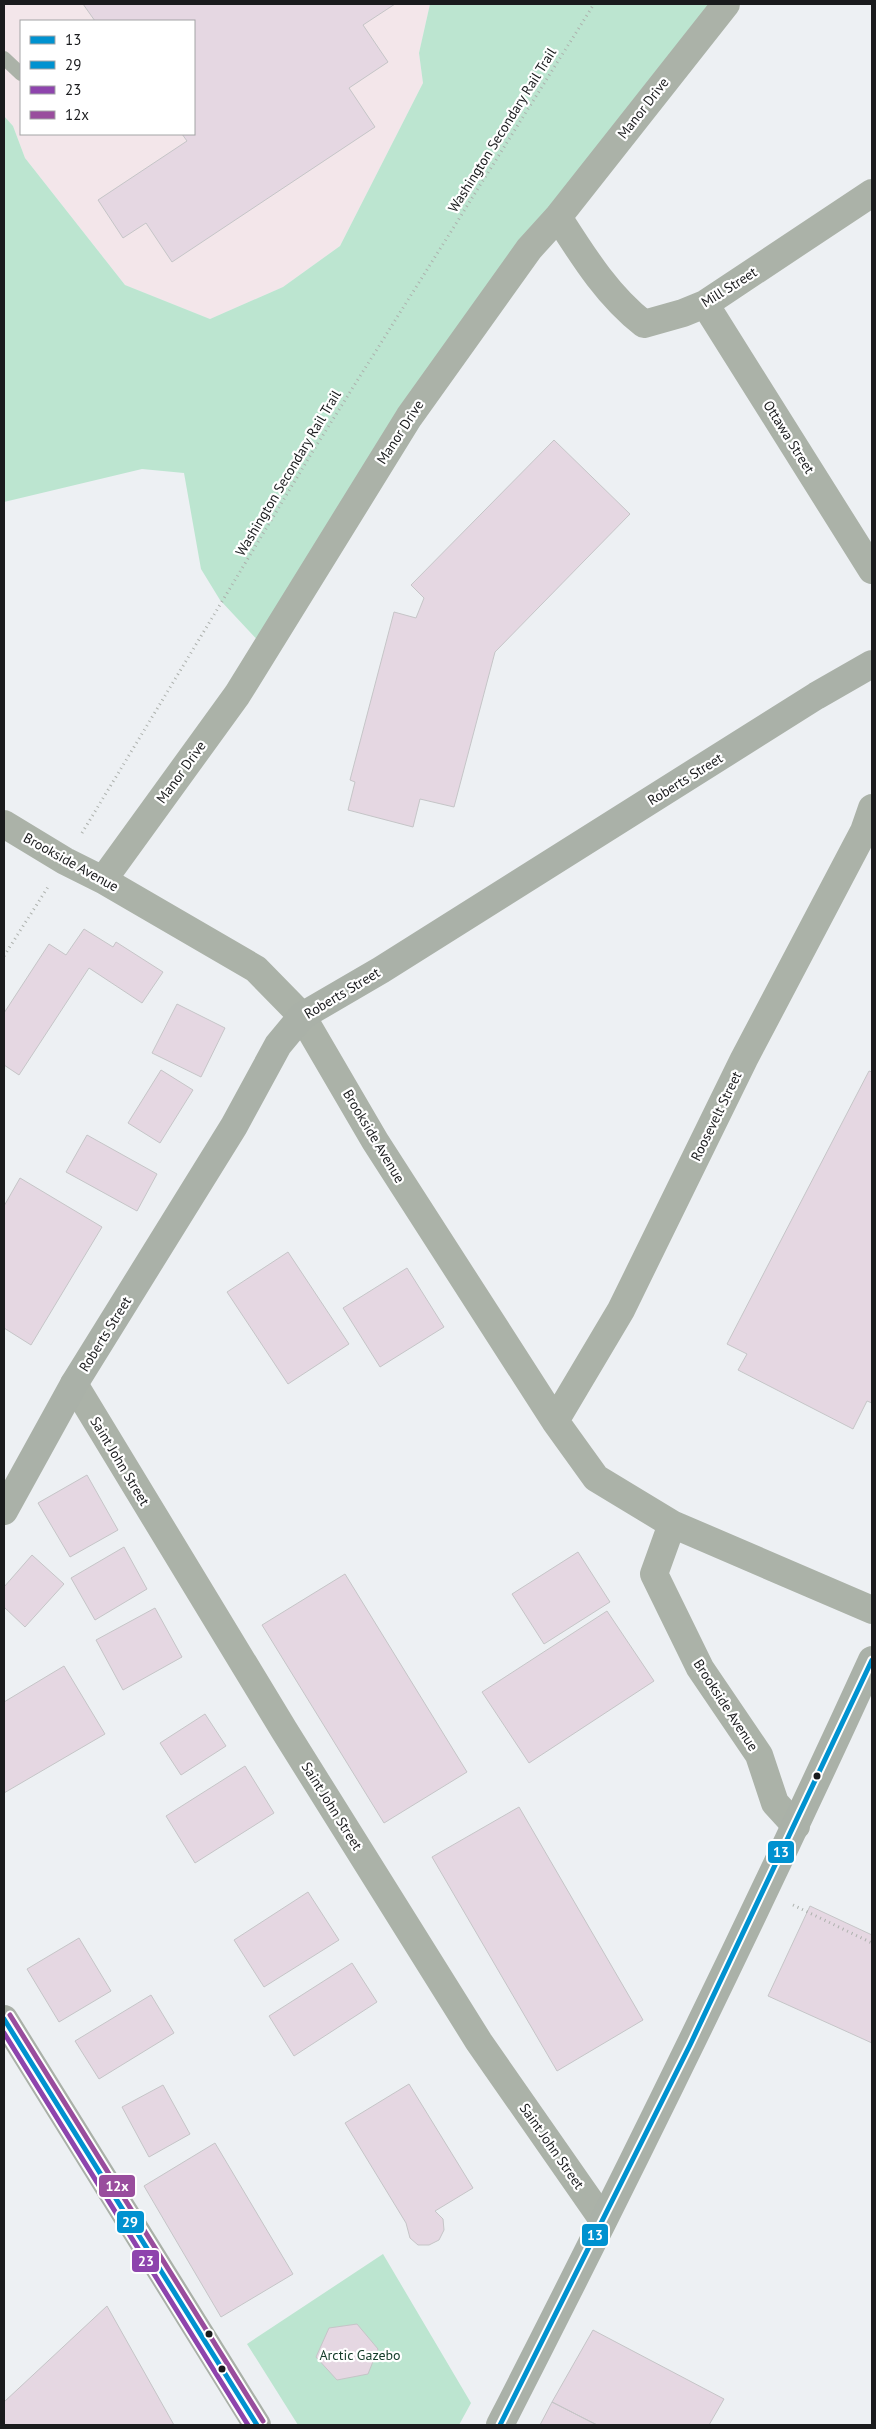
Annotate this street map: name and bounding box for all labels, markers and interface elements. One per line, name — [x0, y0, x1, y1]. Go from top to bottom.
legend — [20, 20, 195, 135]
text: 13 — [65, 30, 81, 49]
street label: Washington Secondary Rail Trail — [444, 44, 560, 216]
text: 29 — [65, 55, 81, 74]
street label: Manor Drive — [613, 74, 673, 142]
text: 23 — [65, 80, 81, 99]
text: 12x — [65, 105, 89, 124]
street label: Mill Street — [698, 263, 760, 311]
street label: Washington Secondary Rail Trail — [231, 387, 345, 559]
street label: Manor Drive — [373, 396, 427, 468]
street label: Ottawa Street — [759, 397, 819, 477]
street label: Manor Drive — [152, 737, 210, 807]
street label: Roberts Street — [644, 749, 726, 809]
street label: Brookside Avenue — [20, 828, 122, 896]
street label: Roberts Street — [301, 963, 383, 1023]
street label: Roosevelt Street — [687, 1068, 746, 1164]
street label: Brookside Avenue — [339, 1086, 409, 1186]
street label: Roberts Street — [75, 1293, 135, 1375]
street label: Saint John Street — [86, 1413, 154, 1509]
street label: Brookside Avenue — [690, 1656, 762, 1754]
street label: Saint John Street — [298, 1759, 366, 1854]
unlabelled marker — [812, 1771, 822, 1781]
line badge: 13 — [767, 1840, 795, 1864]
text: 13 — [773, 1843, 789, 1861]
street label: Saint John Street — [516, 2100, 588, 2193]
line badge: 12x — [98, 2174, 136, 2198]
text: 12x — [105, 2177, 129, 2195]
line badge: 29 — [116, 2210, 145, 2234]
text: 29 — [122, 2213, 138, 2231]
line badge: 13 — [581, 2223, 609, 2247]
text: 13 — [587, 2226, 603, 2244]
line badge: 23 — [131, 2249, 160, 2273]
text: 23 — [138, 2252, 154, 2270]
unlabelled marker — [204, 2329, 214, 2339]
park label: Arctic Gazebo — [319, 2346, 401, 2364]
unlabelled marker — [217, 2364, 227, 2374]

